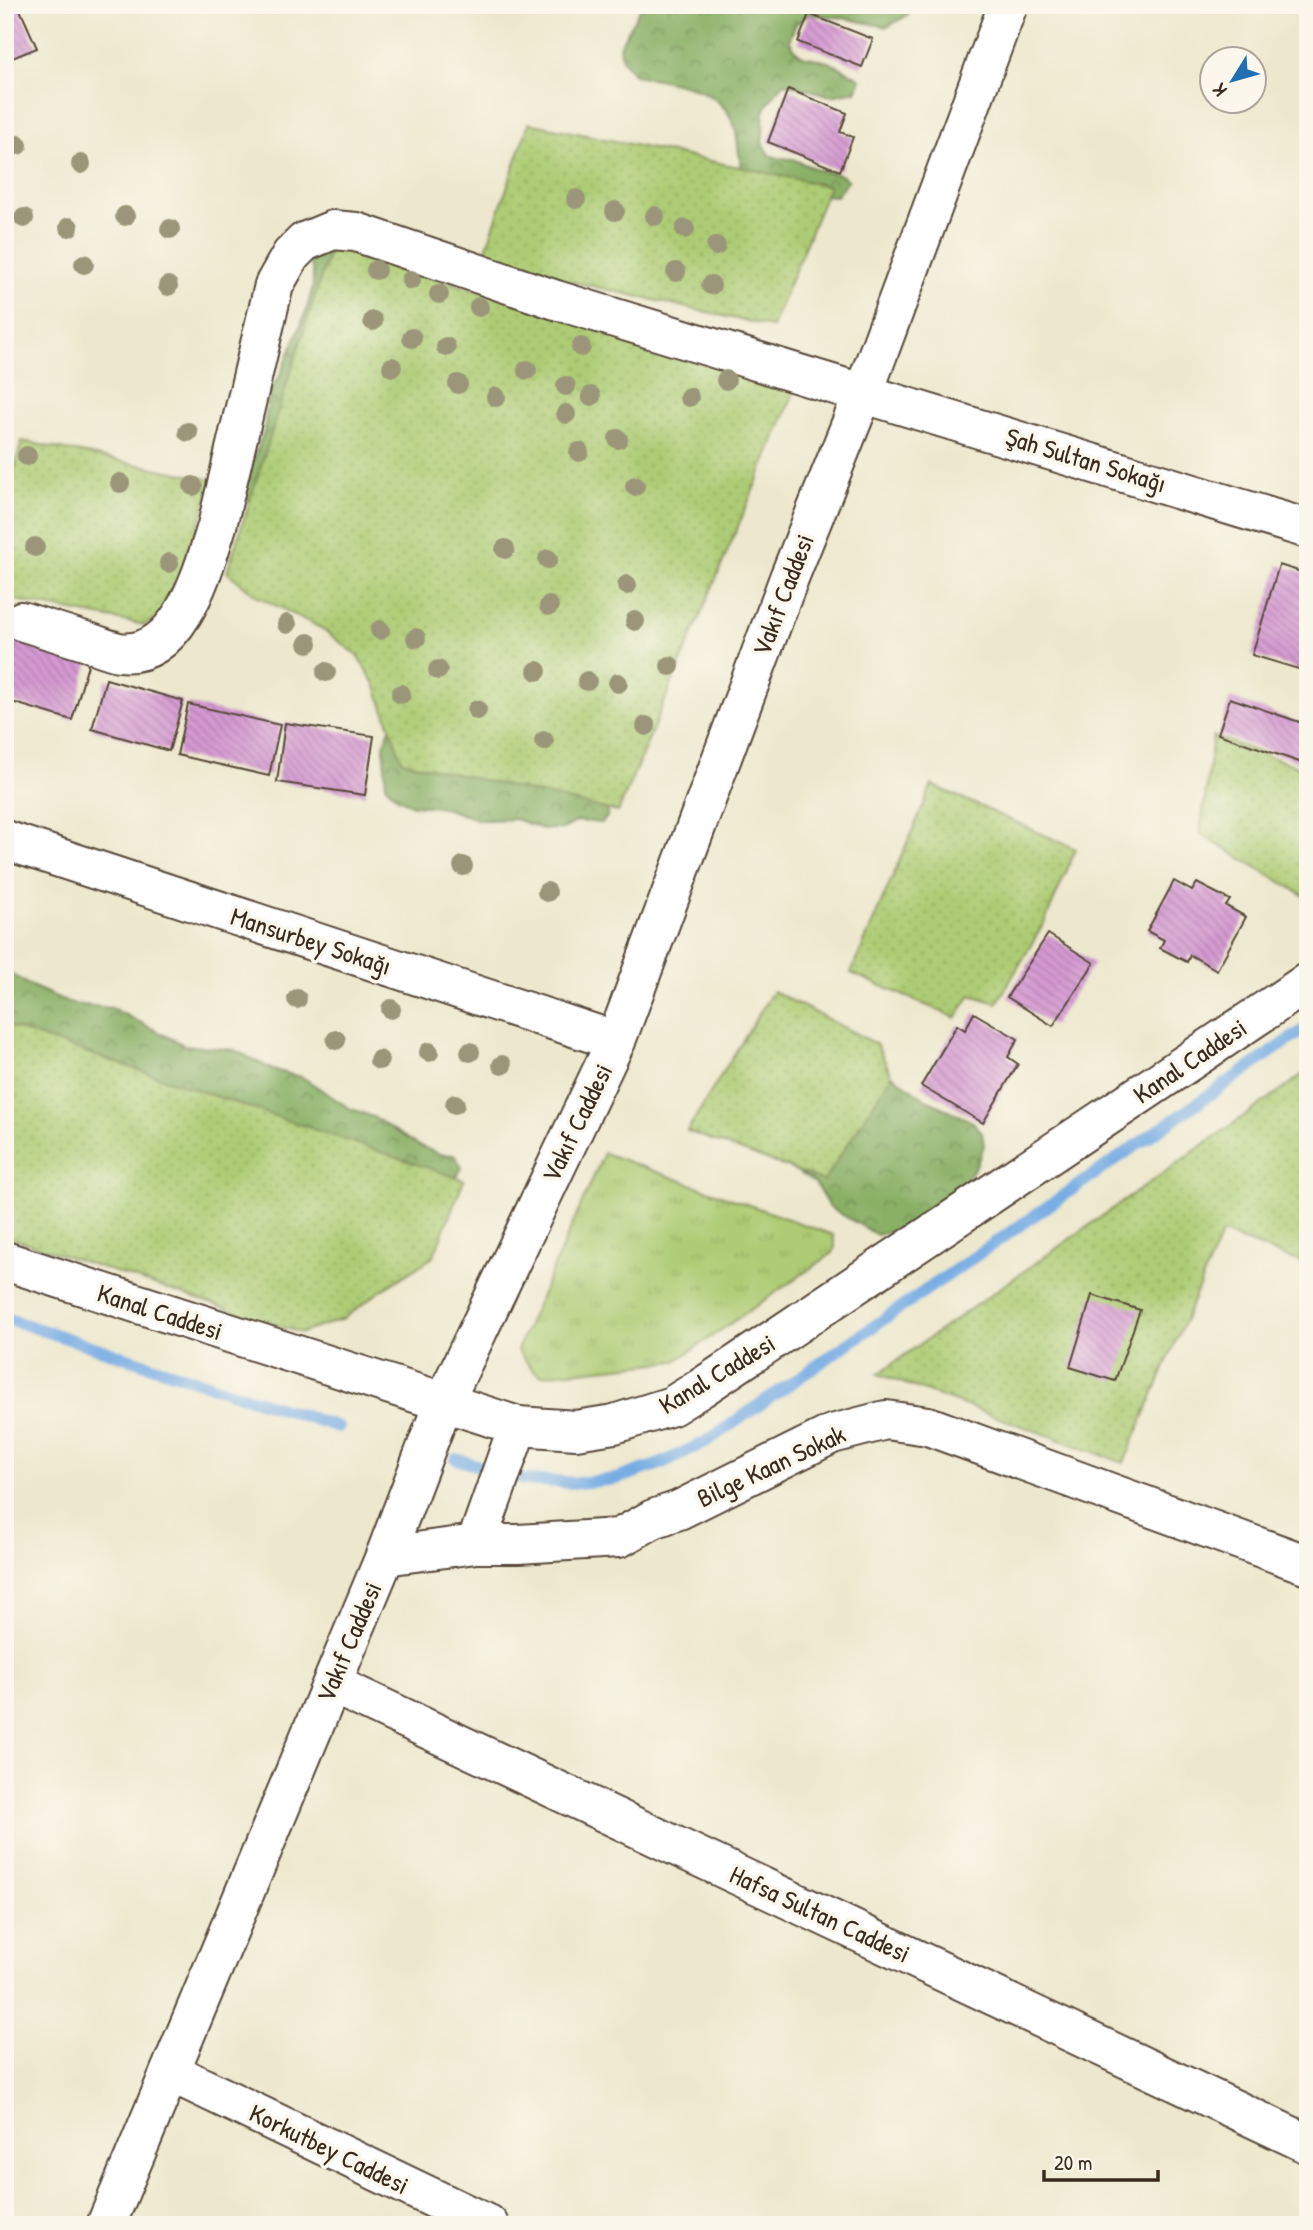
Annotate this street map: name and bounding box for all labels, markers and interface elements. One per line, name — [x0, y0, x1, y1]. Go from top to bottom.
north arrow — [1198, 46, 1268, 116]
text: K — [1206, 78, 1233, 102]
street label: Şah Sultan Sokağı — [1002, 419, 1171, 501]
street label: Vakıf Caddesi — [743, 529, 822, 661]
street label: Mansurbey Sokağı — [226, 898, 396, 983]
street label: Kanal Caddesi — [1126, 1010, 1253, 1111]
street label: Vakıf Caddesi — [533, 1058, 620, 1188]
street label: Kanal Caddesi — [93, 1275, 227, 1348]
street label: Kanal Caddesi — [652, 1325, 781, 1422]
street label: Bilge Kaan Sokak — [691, 1416, 851, 1515]
street label: Vakıf Caddesi — [307, 1576, 390, 1707]
street label: Hafsa Sultan Caddesi — [724, 1857, 916, 1971]
street label: Korkutbey Caddesi — [244, 2095, 415, 2202]
scale bar — [1044, 2139, 1157, 2183]
text: 20 m — [1054, 2148, 1092, 2177]

